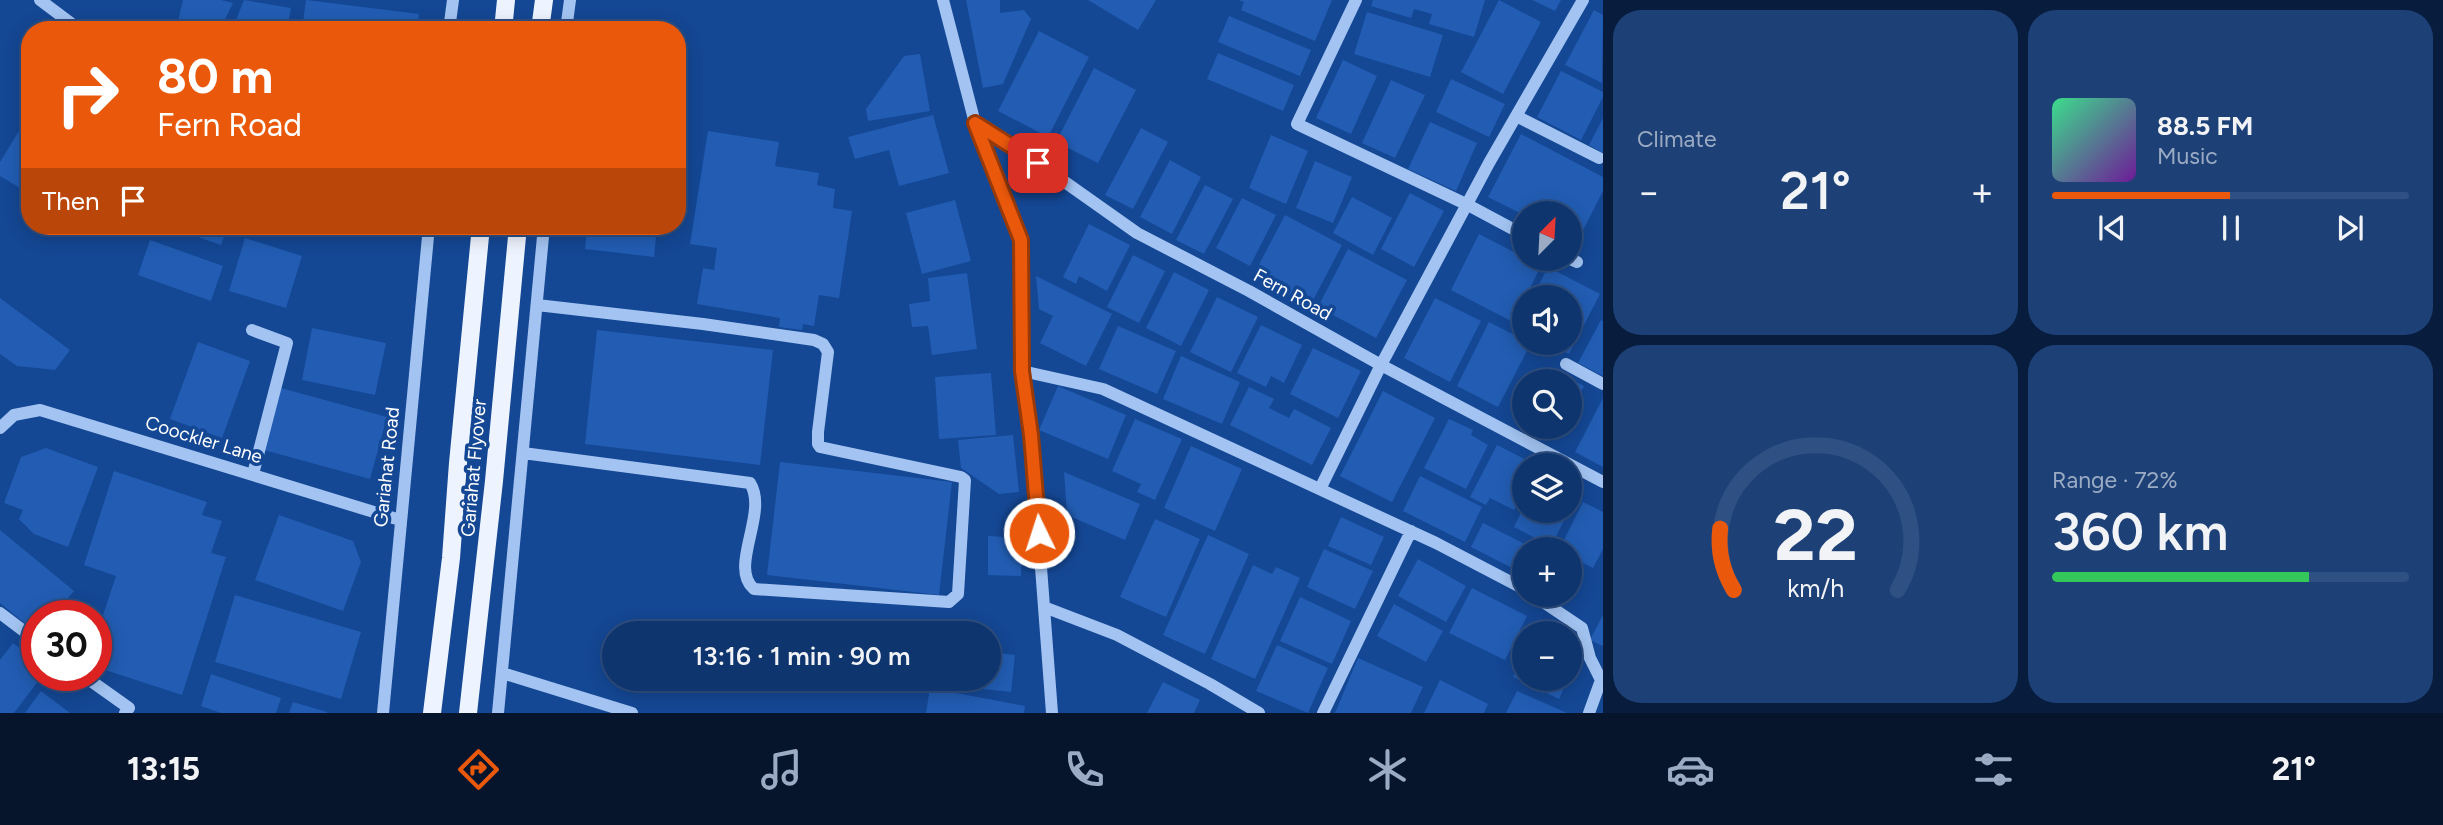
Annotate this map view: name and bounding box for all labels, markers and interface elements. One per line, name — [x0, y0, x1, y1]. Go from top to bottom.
text: 80 m — [157, 46, 273, 105]
icon: right — [42, 49, 133, 140]
text: Fern Road — [157, 106, 302, 144]
text: 88.5 FM — [2157, 110, 2253, 142]
text: Climate — [1637, 125, 1716, 153]
pin — [1008, 133, 1068, 193]
text: Music — [2157, 142, 2218, 170]
icon: arrive — [1019, 144, 1057, 182]
text: 21° — [1780, 160, 1851, 222]
text: − — [1637, 169, 1661, 215]
text: + — [1970, 169, 1994, 215]
icon: arrive — [114, 182, 152, 220]
text: Then — [42, 185, 100, 217]
north arrow — [1512, 201, 1582, 271]
map controls — [1512, 201, 1582, 691]
icon: previous — [2093, 209, 2131, 247]
icon: pause — [2212, 209, 2250, 247]
icon: next — [2331, 209, 2369, 247]
street label: Fern Road — [1250, 264, 1336, 325]
button: sound — [1512, 285, 1582, 355]
button: search — [1512, 369, 1582, 439]
street label: Gariahat Flyover — [456, 398, 491, 538]
street label: Gariahat Road — [369, 406, 404, 528]
street label: Coockler Lane — [142, 411, 265, 468]
button: layers — [1512, 453, 1582, 523]
text: Range · 72% — [2052, 466, 2178, 494]
text: 22 — [1773, 491, 1858, 578]
position arrow — [1002, 496, 1076, 570]
text: 360 km — [2052, 501, 2228, 563]
button: + — [1512, 537, 1582, 607]
text: km/h — [1787, 573, 1844, 603]
speed limit sign: 30 — [21, 600, 112, 691]
button: − — [1512, 621, 1582, 691]
text: 13:16 · 1 min · 90 m — [692, 640, 911, 672]
icon: directions — [454, 745, 503, 794]
icon: music — [757, 745, 806, 794]
icon: phone — [1060, 745, 1109, 794]
icon: climate — [1363, 745, 1412, 794]
icon: car — [1666, 745, 1715, 794]
icon: filters — [1969, 745, 2018, 794]
text: 13:15 — [127, 750, 200, 788]
text: 21° — [2272, 750, 2316, 788]

